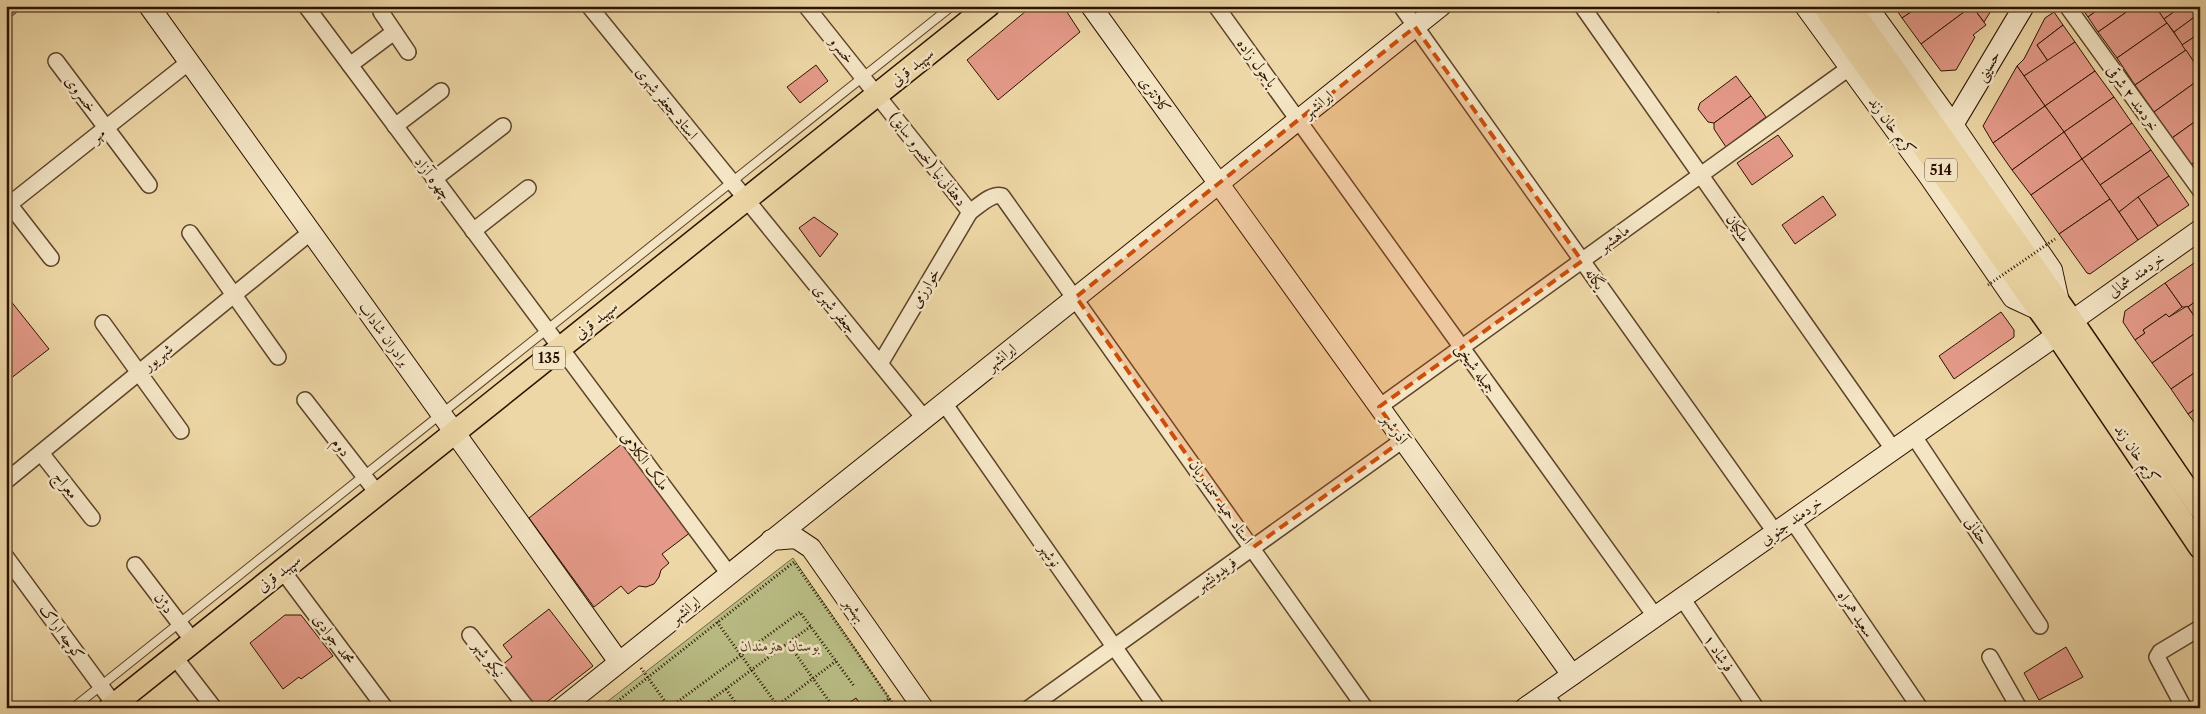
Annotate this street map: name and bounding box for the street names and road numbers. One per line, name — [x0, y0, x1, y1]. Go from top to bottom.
street label: خسرو — [824, 31, 859, 68]
street label: باجول زاده — [1233, 35, 1282, 91]
street label: سپهبد قرنی — [886, 43, 938, 91]
street label: حسینی — [1971, 47, 2006, 86]
street label: خردمند ۲ شرقی — [2102, 61, 2164, 135]
street label: استاد جعفر شهری — [631, 62, 703, 144]
street label: خسروی — [61, 71, 101, 117]
street label: کلانتری — [1136, 72, 1175, 117]
street label: ایرانشهر — [1297, 86, 1337, 124]
street label: کریم خان زند — [1862, 93, 1920, 161]
street label: دهقانی‌نیا (خسرو سابق) — [885, 108, 971, 210]
street label: مهر — [85, 123, 110, 148]
street label: چهره آزاد — [410, 152, 456, 204]
road number: 514 — [1925, 158, 1957, 182]
street label: ملکیان — [1722, 210, 1755, 245]
street label: ماهشهر — [1593, 220, 1634, 257]
street label: خردمند شمالی — [2104, 248, 2168, 301]
street label: خوارزمی — [905, 264, 944, 311]
street label: یگانه — [1581, 264, 1610, 294]
street label: جعفر شهری — [809, 280, 861, 338]
street label: سپهبد قرنی — [570, 296, 622, 344]
street label: برادران شاداب — [355, 298, 414, 370]
street label: شهریور — [137, 339, 177, 376]
street label: ایرانشهر — [980, 339, 1020, 377]
street label: جمیله شیخی — [1450, 339, 1501, 398]
road number: 135 — [533, 346, 565, 369]
street label: آذرشهر — [1376, 408, 1414, 450]
street label: کریم خان زند — [2107, 420, 2164, 489]
street label: ملک الکلامی — [617, 427, 674, 494]
street label: دوم — [325, 433, 355, 463]
street label: استاد حمید سمندریان — [1185, 456, 1258, 548]
street label: معراج — [47, 467, 83, 505]
street label: خردمند جنوبی — [1756, 492, 1827, 550]
street label: حقانی — [1961, 513, 1994, 548]
street label: نوشهر — [1033, 537, 1066, 571]
street label: سپهبد قرنی — [253, 550, 305, 596]
street label: فریدونشهر — [1190, 552, 1241, 597]
street label: سعید همراه — [1833, 587, 1879, 641]
street label: دژن — [150, 588, 178, 617]
street label: ایرانشهر — [664, 592, 704, 630]
street label: بهشهر — [838, 592, 871, 626]
street label: کوچه اراک — [34, 600, 89, 664]
street label: محمد جوادی — [309, 610, 360, 668]
street label: فرشاد ۱ — [1699, 630, 1739, 676]
street label: نیکو شهر — [467, 635, 510, 682]

